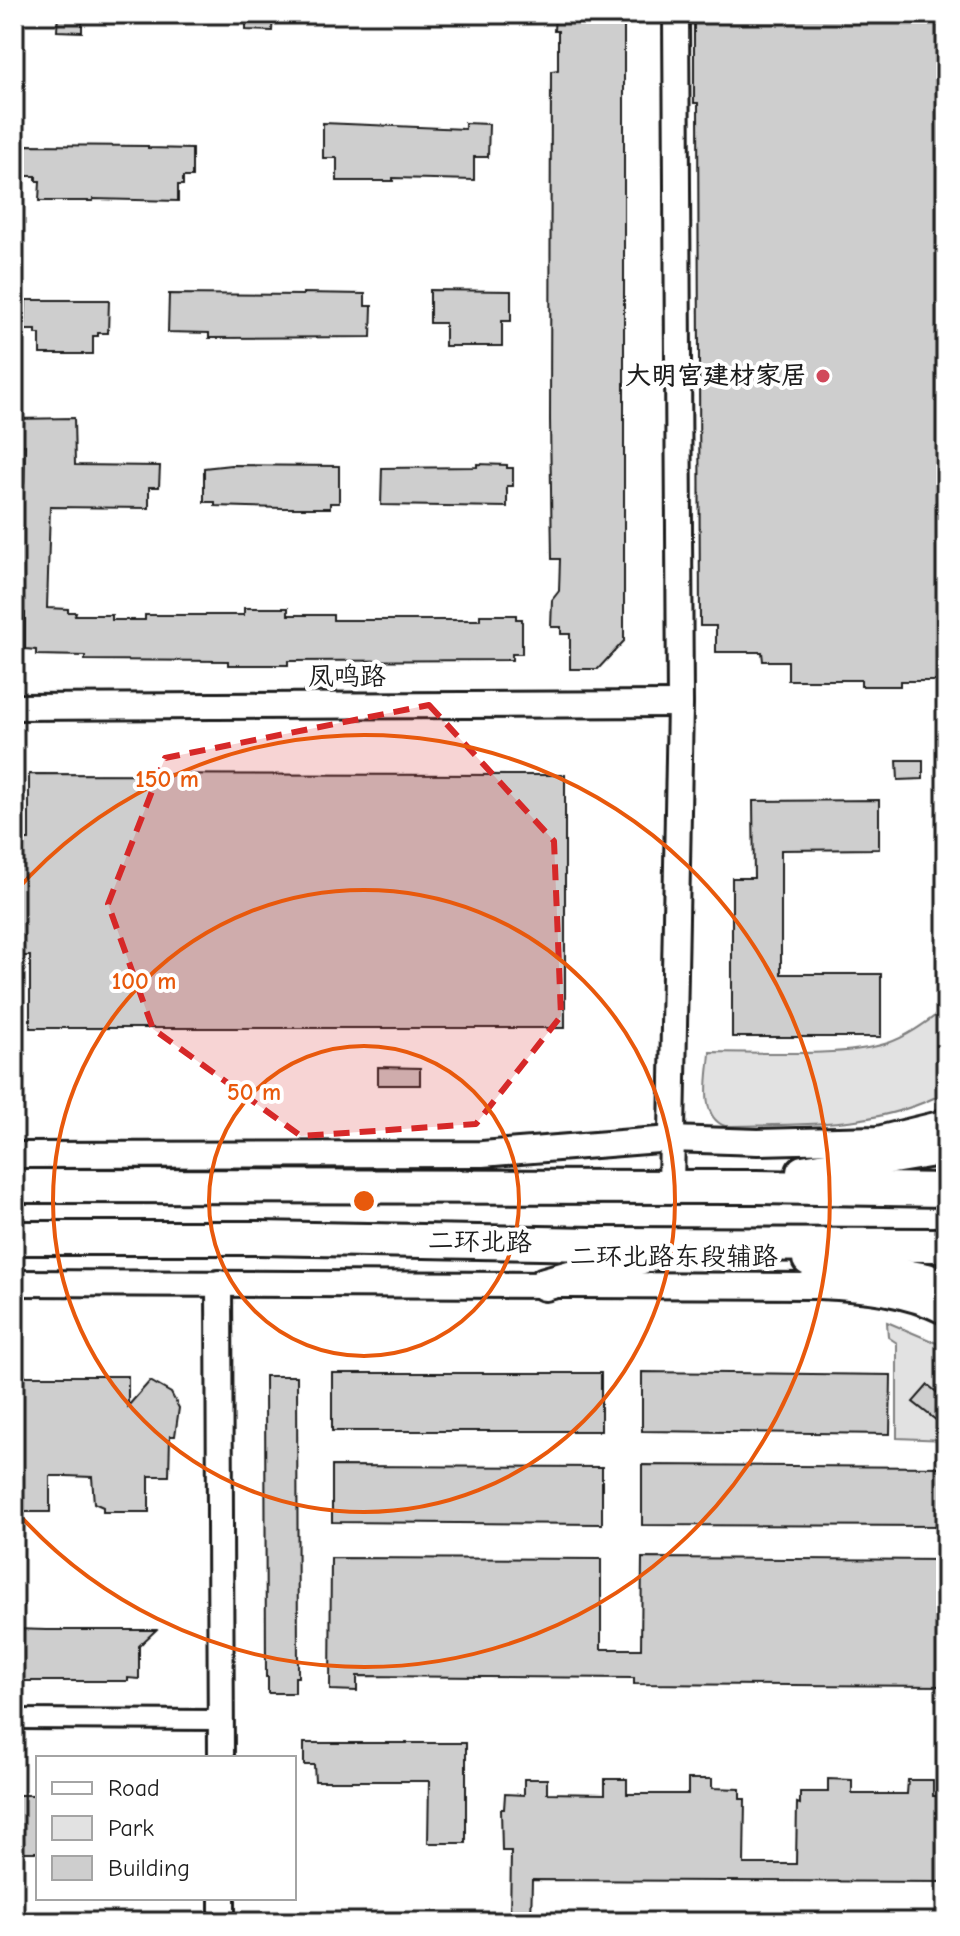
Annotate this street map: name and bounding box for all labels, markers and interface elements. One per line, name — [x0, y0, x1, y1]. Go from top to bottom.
place label: 大明宫建材家居 — [625, 361, 807, 391]
marker: 大明宫建材家居 — [814, 367, 832, 385]
street label: 凤鸣路 — [308, 662, 386, 692]
text: 150 m — [135, 765, 199, 793]
text: 100 m — [112, 967, 176, 995]
text: 50 m — [227, 1078, 281, 1106]
centre of rings — [350, 1187, 378, 1215]
street label: 二环北路 — [428, 1226, 532, 1258]
street label: 二环北路东段辅路 — [570, 1242, 778, 1272]
legend — [36, 1756, 296, 1900]
text: Road — [108, 1774, 160, 1802]
text: Park — [108, 1814, 154, 1842]
text: Building — [108, 1854, 190, 1882]

